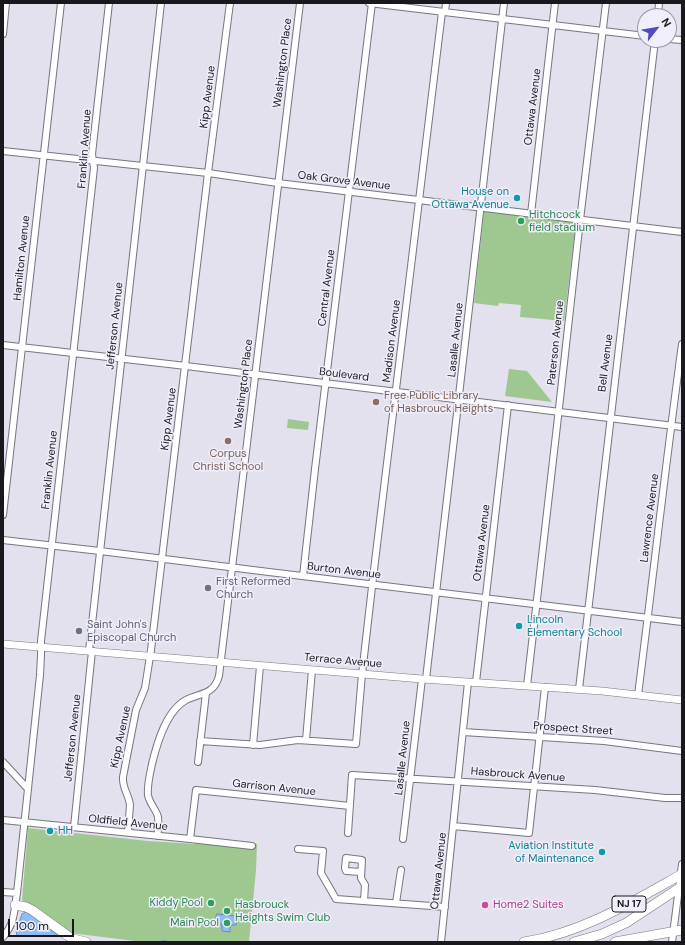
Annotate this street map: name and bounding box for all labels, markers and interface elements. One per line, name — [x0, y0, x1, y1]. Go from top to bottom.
north arrow — [637, 8, 677, 48]
text: N — [658, 15, 674, 29]
street label: Washington Place — [271, 17, 295, 109]
street label: Kipp Avenue — [198, 65, 218, 129]
street label: Ottawa Avenue — [522, 68, 544, 146]
street label: Franklin Avenue — [76, 109, 94, 189]
street label: Oak Grove Avenue — [297, 169, 391, 193]
place label: House on Ottawa Avenue — [432, 185, 509, 211]
marker: House on Ottawa Avenue — [512, 193, 522, 203]
place label: Hitchcock field stadium — [529, 208, 595, 234]
street label: Hamilton Avenue — [11, 215, 33, 301]
marker: Hitchcock field stadium — [516, 216, 526, 226]
street label: Central Avenue — [316, 249, 338, 327]
street label: Jefferson Avenue — [104, 282, 126, 370]
street label: Madison Avenue — [380, 299, 404, 383]
street label: Paterson Avenue — [545, 300, 567, 386]
street label: Lasalle Avenue — [446, 302, 466, 378]
street label: Bell Avenue — [596, 333, 616, 393]
street label: Washington Place — [232, 338, 256, 430]
street label: Boulevard — [318, 365, 370, 385]
street label: Kipp Avenue — [159, 387, 179, 451]
place label: Free Public Library of Hasbrouck Heights — [384, 389, 493, 415]
marker: Free Public Library of Hasbrouck Heights — [371, 397, 381, 407]
street label: Franklin Avenue — [39, 430, 61, 510]
marker: Corpus Christi School — [223, 436, 233, 446]
place label: Corpus Christi School — [193, 447, 263, 473]
street label: Lawrence Avenue — [638, 473, 662, 563]
street label: Ottawa Avenue — [471, 504, 493, 582]
street label: Burton Avenue — [306, 560, 382, 582]
place label: First Reformed Church — [216, 575, 291, 601]
marker: First Reformed Church — [203, 583, 213, 593]
place label: Lincoln Elementary School — [527, 613, 622, 639]
place label: Saint John's Episcopal Church — [87, 618, 176, 644]
marker: Lincoln Elementary School — [514, 621, 524, 631]
marker: Saint John's Episcopal Church — [74, 626, 84, 636]
street label: Terrace Avenue — [303, 651, 383, 671]
street label: Jefferson Avenue — [62, 694, 84, 782]
street label: Kipp Avenue — [108, 705, 134, 769]
street label: Lasalle Avenue — [393, 720, 413, 796]
street label: Prospect Street — [533, 720, 613, 738]
street label: Hasbrouck Avenue — [470, 765, 566, 785]
street label: Garrison Avenue — [232, 777, 316, 799]
street label: Oldfield Avenue — [88, 812, 168, 834]
place label: HH — [58, 824, 73, 838]
marker: HH — [45, 826, 55, 836]
street label: Ottawa Avenue — [428, 832, 450, 910]
place label: Aviation Institute of Maintenance — [508, 839, 594, 865]
marker: Aviation Institute of Maintenance — [597, 847, 607, 857]
place label: Kiddy Pool — [150, 896, 203, 910]
road number: NJ 17 — [612, 896, 646, 912]
marker: Kiddy Pool — [206, 898, 216, 908]
place label: Hasbrouck Heights Swim Club — [235, 898, 330, 924]
place label: Home2 Suites — [493, 898, 564, 912]
marker: Home2 Suites — [480, 900, 490, 910]
marker: Hasbrouck Heights Swim Club — [222, 906, 232, 916]
scale bar — [10, 911, 76, 937]
place label: Main Pool — [170, 916, 219, 930]
text: 100 m — [15, 918, 49, 934]
marker: Main Pool — [222, 918, 232, 928]

